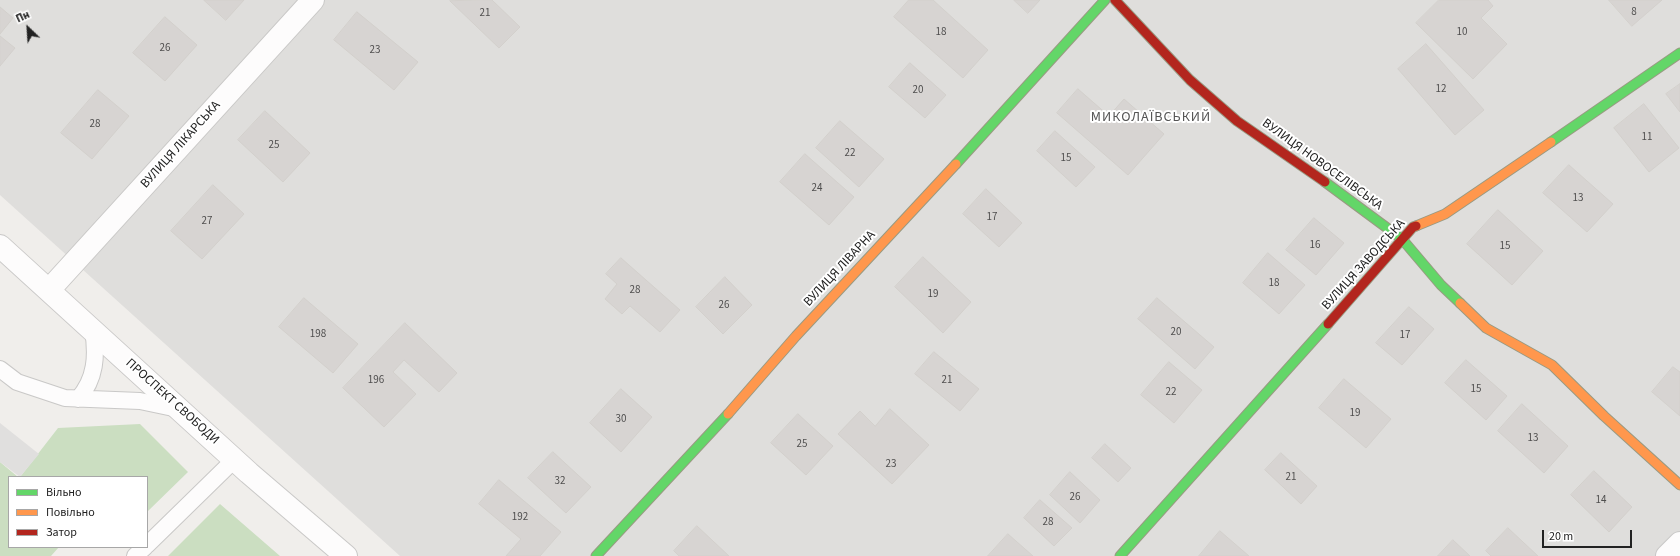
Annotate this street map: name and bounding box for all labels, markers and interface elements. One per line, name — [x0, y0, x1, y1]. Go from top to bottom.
house number: 8 — [1631, 6, 1637, 20]
text: Пн — [13, 7, 32, 26]
house number: 21 — [480, 7, 490, 21]
north arrow — [8, 8, 48, 48]
house number: 18 — [936, 26, 946, 40]
house number: 10 — [1457, 26, 1467, 40]
house number: 26 — [160, 42, 170, 56]
house number: 23 — [370, 44, 380, 58]
house number: 12 — [1436, 83, 1446, 97]
house number: 20 — [913, 84, 923, 98]
street label: ВУЛИЦЯ ЛІКАРСЬКА — [138, 98, 224, 192]
district label: МИКОЛАЇВСЬКИЙ — [1091, 110, 1211, 126]
street label: ВУЛИЦЯ НОВОСЕЛІВСЬКА — [1259, 116, 1385, 214]
house number: 28 — [90, 118, 100, 132]
house number: 11 — [1642, 131, 1652, 145]
house number: 25 — [269, 139, 279, 153]
house number: 22 — [845, 147, 855, 161]
house number: 15 — [1061, 152, 1071, 166]
house number: 24 — [812, 182, 822, 196]
house number: 13 — [1573, 192, 1583, 206]
house number: 17 — [987, 211, 997, 225]
house number: 27 — [202, 215, 212, 229]
street label: ВУЛИЦЯ ЗАВОДСЬКА — [1319, 216, 1409, 314]
street label: ВУЛИЦЯ ЛІВАРНА — [801, 228, 879, 310]
house number: 16 — [1310, 239, 1320, 253]
house number: 15 — [1500, 240, 1510, 254]
house number: 18 — [1269, 277, 1279, 291]
house number: 28 — [630, 284, 640, 298]
house number: 19 — [928, 288, 938, 302]
house number: 26 — [719, 299, 729, 313]
house number: 20 — [1171, 326, 1181, 340]
house number: 198 — [310, 328, 326, 342]
house number: 17 — [1400, 329, 1410, 343]
street label: ПРОСПЕКТ СВОБОДИ — [122, 356, 222, 448]
house number: 196 — [368, 374, 384, 388]
house number: 21 — [942, 374, 952, 388]
house number: 15 — [1471, 383, 1481, 397]
house number: 22 — [1166, 386, 1176, 400]
house number: 19 — [1350, 407, 1360, 421]
house number: 30 — [616, 413, 626, 427]
house number: 13 — [1528, 432, 1538, 446]
house number: 25 — [797, 438, 807, 452]
house number: 23 — [886, 458, 896, 472]
house number: 21 — [1286, 471, 1296, 485]
house number: 32 — [555, 475, 565, 489]
legend — [8, 476, 148, 548]
text: Вільно — [46, 484, 82, 501]
house number: 26 — [1070, 491, 1080, 505]
house number: 14 — [1596, 494, 1606, 508]
text: Повільно — [46, 504, 95, 521]
house number: 192 — [512, 511, 528, 525]
house number: 28 — [1043, 516, 1053, 530]
scale bar — [1544, 522, 1634, 548]
text: Затор — [46, 524, 77, 541]
text: 20 m — [1549, 528, 1573, 545]

